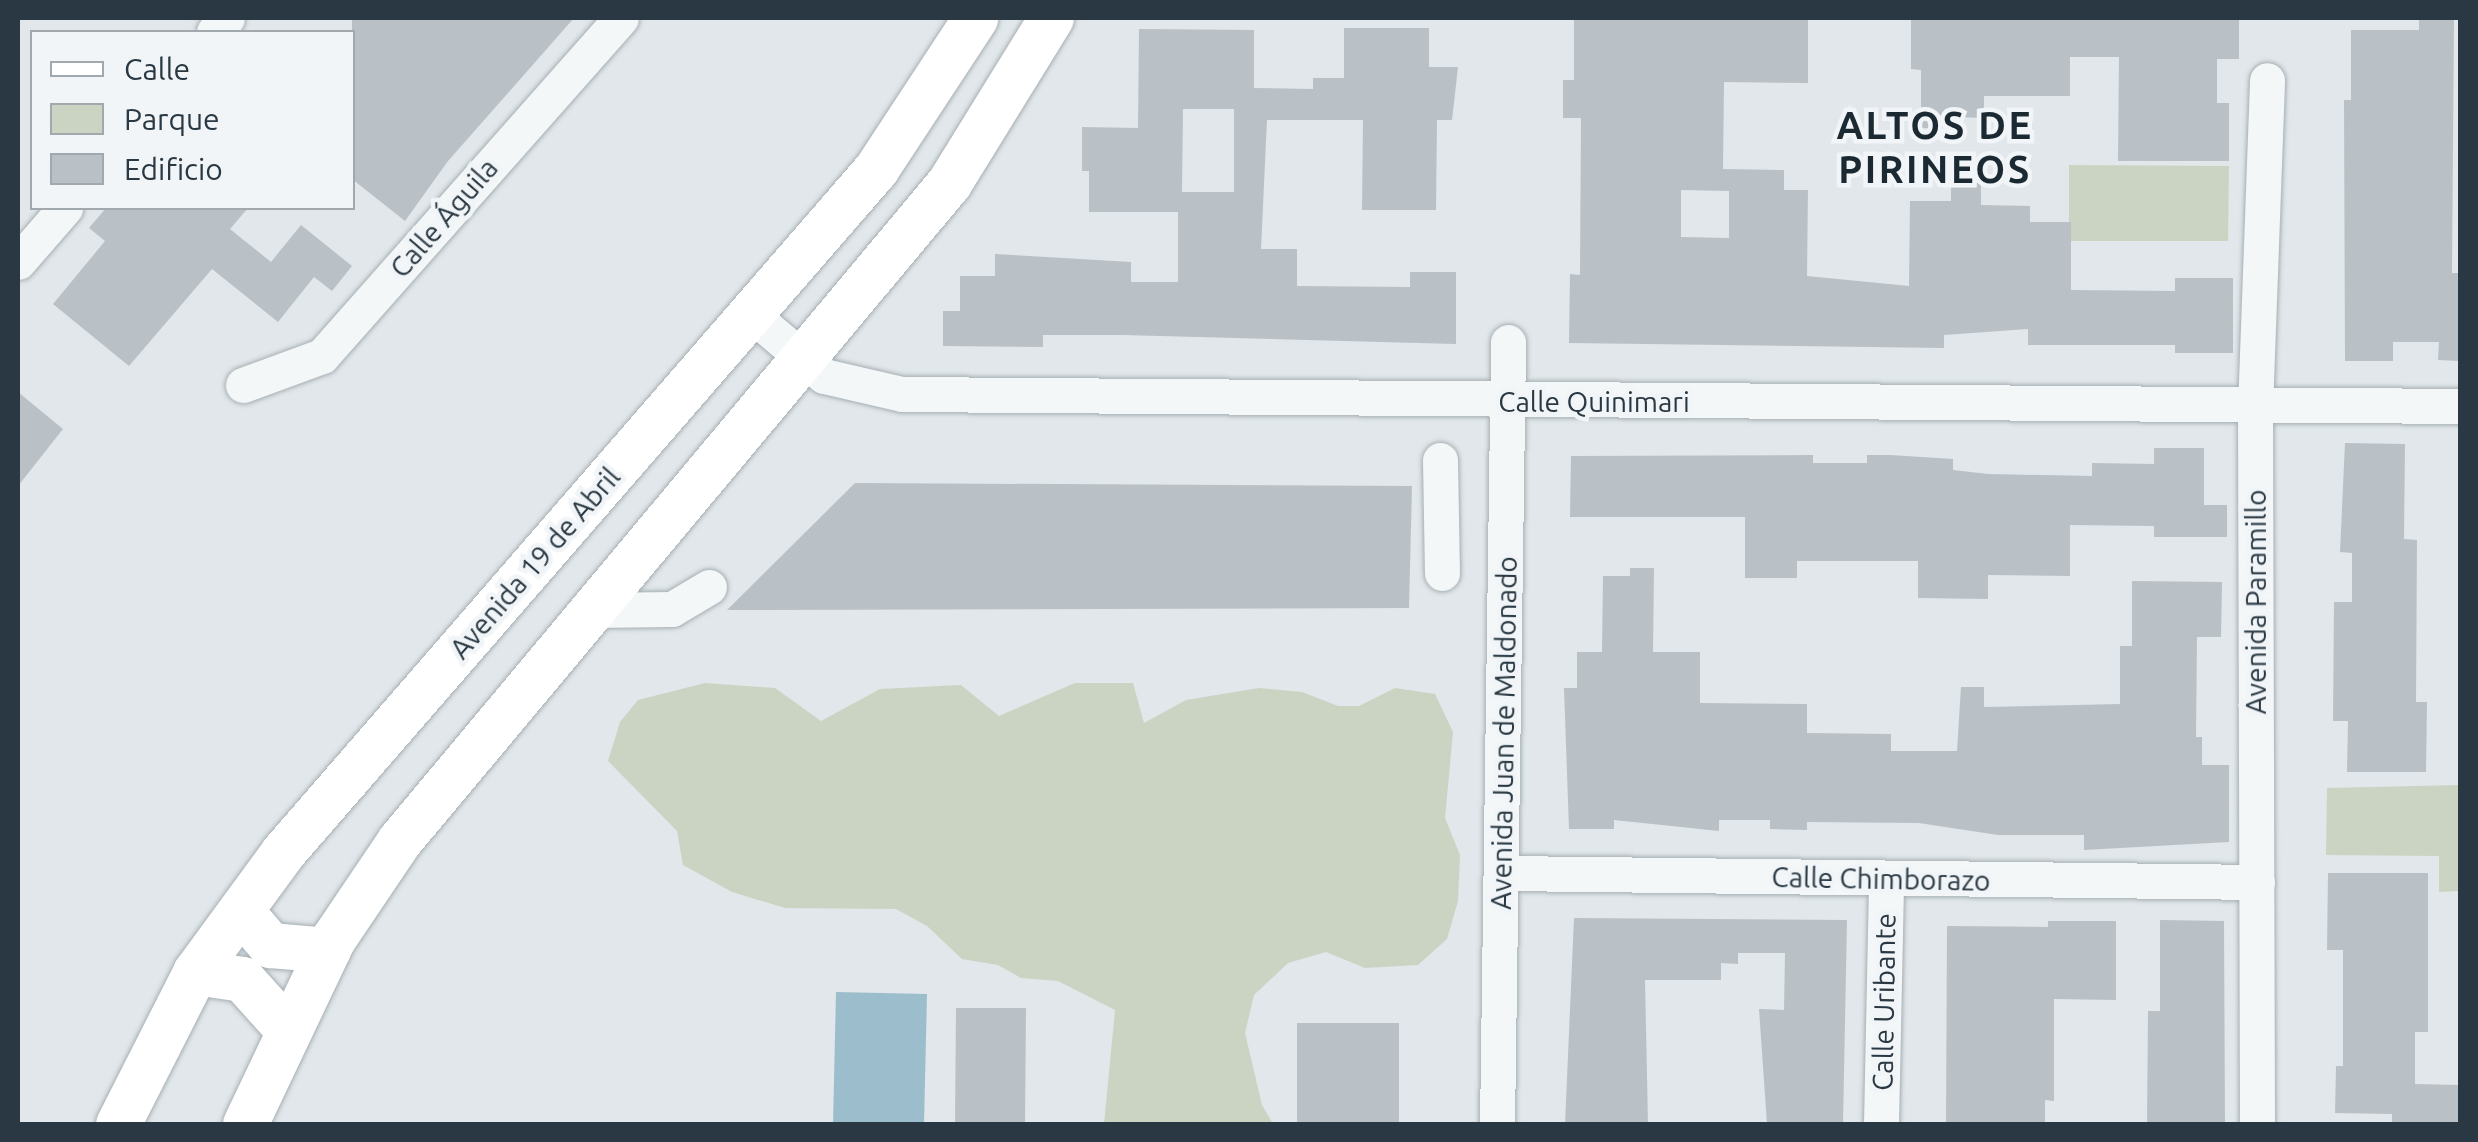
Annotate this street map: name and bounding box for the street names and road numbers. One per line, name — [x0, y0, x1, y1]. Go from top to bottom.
street label: Calle Águila — [383, 152, 505, 284]
street label: Calle Quinimari — [1498, 385, 1690, 419]
street label: Avenida 19 de Abril — [443, 460, 627, 666]
street label: Avenida Paramillo — [2239, 490, 2273, 714]
street label: Avenida Juan de Maldonado — [1484, 556, 1524, 910]
street label: Calle Chimborazo — [1771, 860, 1991, 898]
street label: Calle Uribante — [1866, 913, 1902, 1091]

